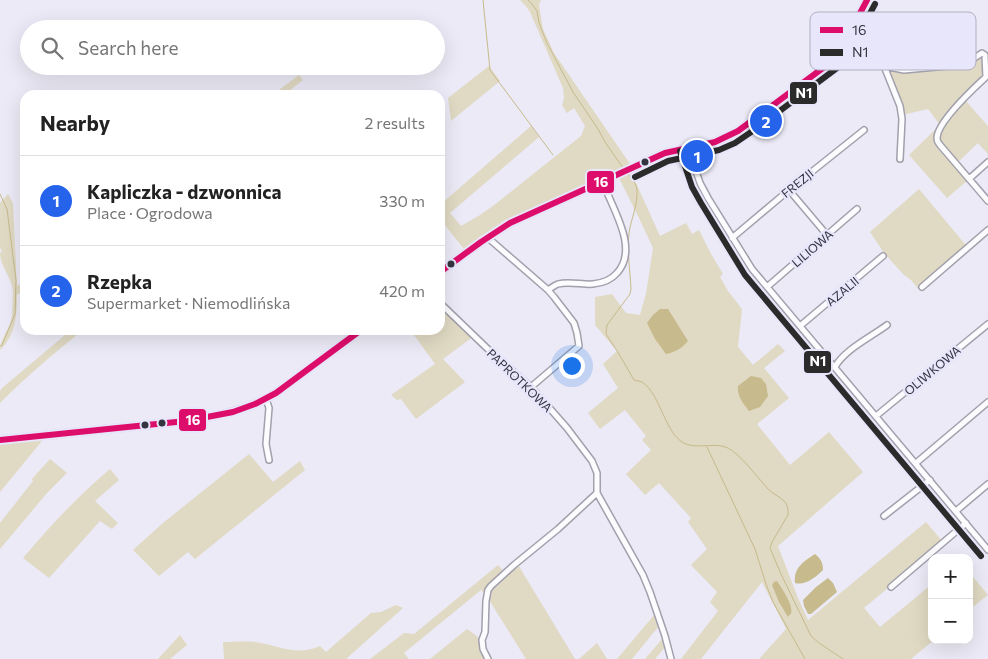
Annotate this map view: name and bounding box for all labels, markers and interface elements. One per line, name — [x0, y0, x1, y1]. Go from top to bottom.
legend — [810, 12, 976, 70]
search box — [20, 20, 445, 75]
text: 16 — [852, 21, 866, 38]
icon: search — [38, 34, 66, 62]
text: Search here — [78, 36, 178, 59]
text: N1 — [852, 43, 869, 60]
line badge: N1 — [789, 81, 818, 105]
text: N1 — [796, 84, 812, 101]
pin: 2 — [750, 102, 782, 140]
text: Nearby — [40, 110, 110, 135]
text: 2 results — [364, 113, 425, 132]
pin: 1 — [681, 137, 713, 175]
unlabelled marker — [640, 157, 650, 167]
street label: FREZJI — [778, 166, 816, 201]
line badge: 16 — [586, 170, 615, 194]
text: 16 — [594, 173, 609, 190]
text: Kapliczka - dzwonnica — [87, 180, 281, 203]
text: 1 — [52, 191, 60, 210]
text: 330 m — [379, 191, 425, 210]
text: Place · Ogrodowa — [87, 203, 213, 222]
street label: LILIOWA — [789, 226, 835, 270]
unlabelled marker — [446, 259, 456, 269]
text: Rzepka — [87, 270, 152, 293]
street label: AZALII — [823, 273, 861, 309]
text: 2 — [51, 281, 61, 300]
text: 420 m — [379, 281, 425, 300]
text: Supermarket · Niemodlińska — [87, 293, 290, 312]
street label: OLIWKOWA — [901, 342, 963, 398]
street label: PAPROTKOWA — [485, 346, 555, 414]
line badge: N1 — [803, 350, 832, 374]
text: N1 — [810, 352, 826, 369]
your location — [559, 353, 585, 379]
line badge: 16 — [178, 408, 207, 432]
text: 16 — [186, 411, 201, 428]
unlabelled marker — [157, 418, 167, 428]
unlabelled marker — [140, 420, 150, 430]
map controls — [928, 554, 973, 644]
button: + — [928, 554, 973, 599]
button: − — [928, 599, 973, 644]

